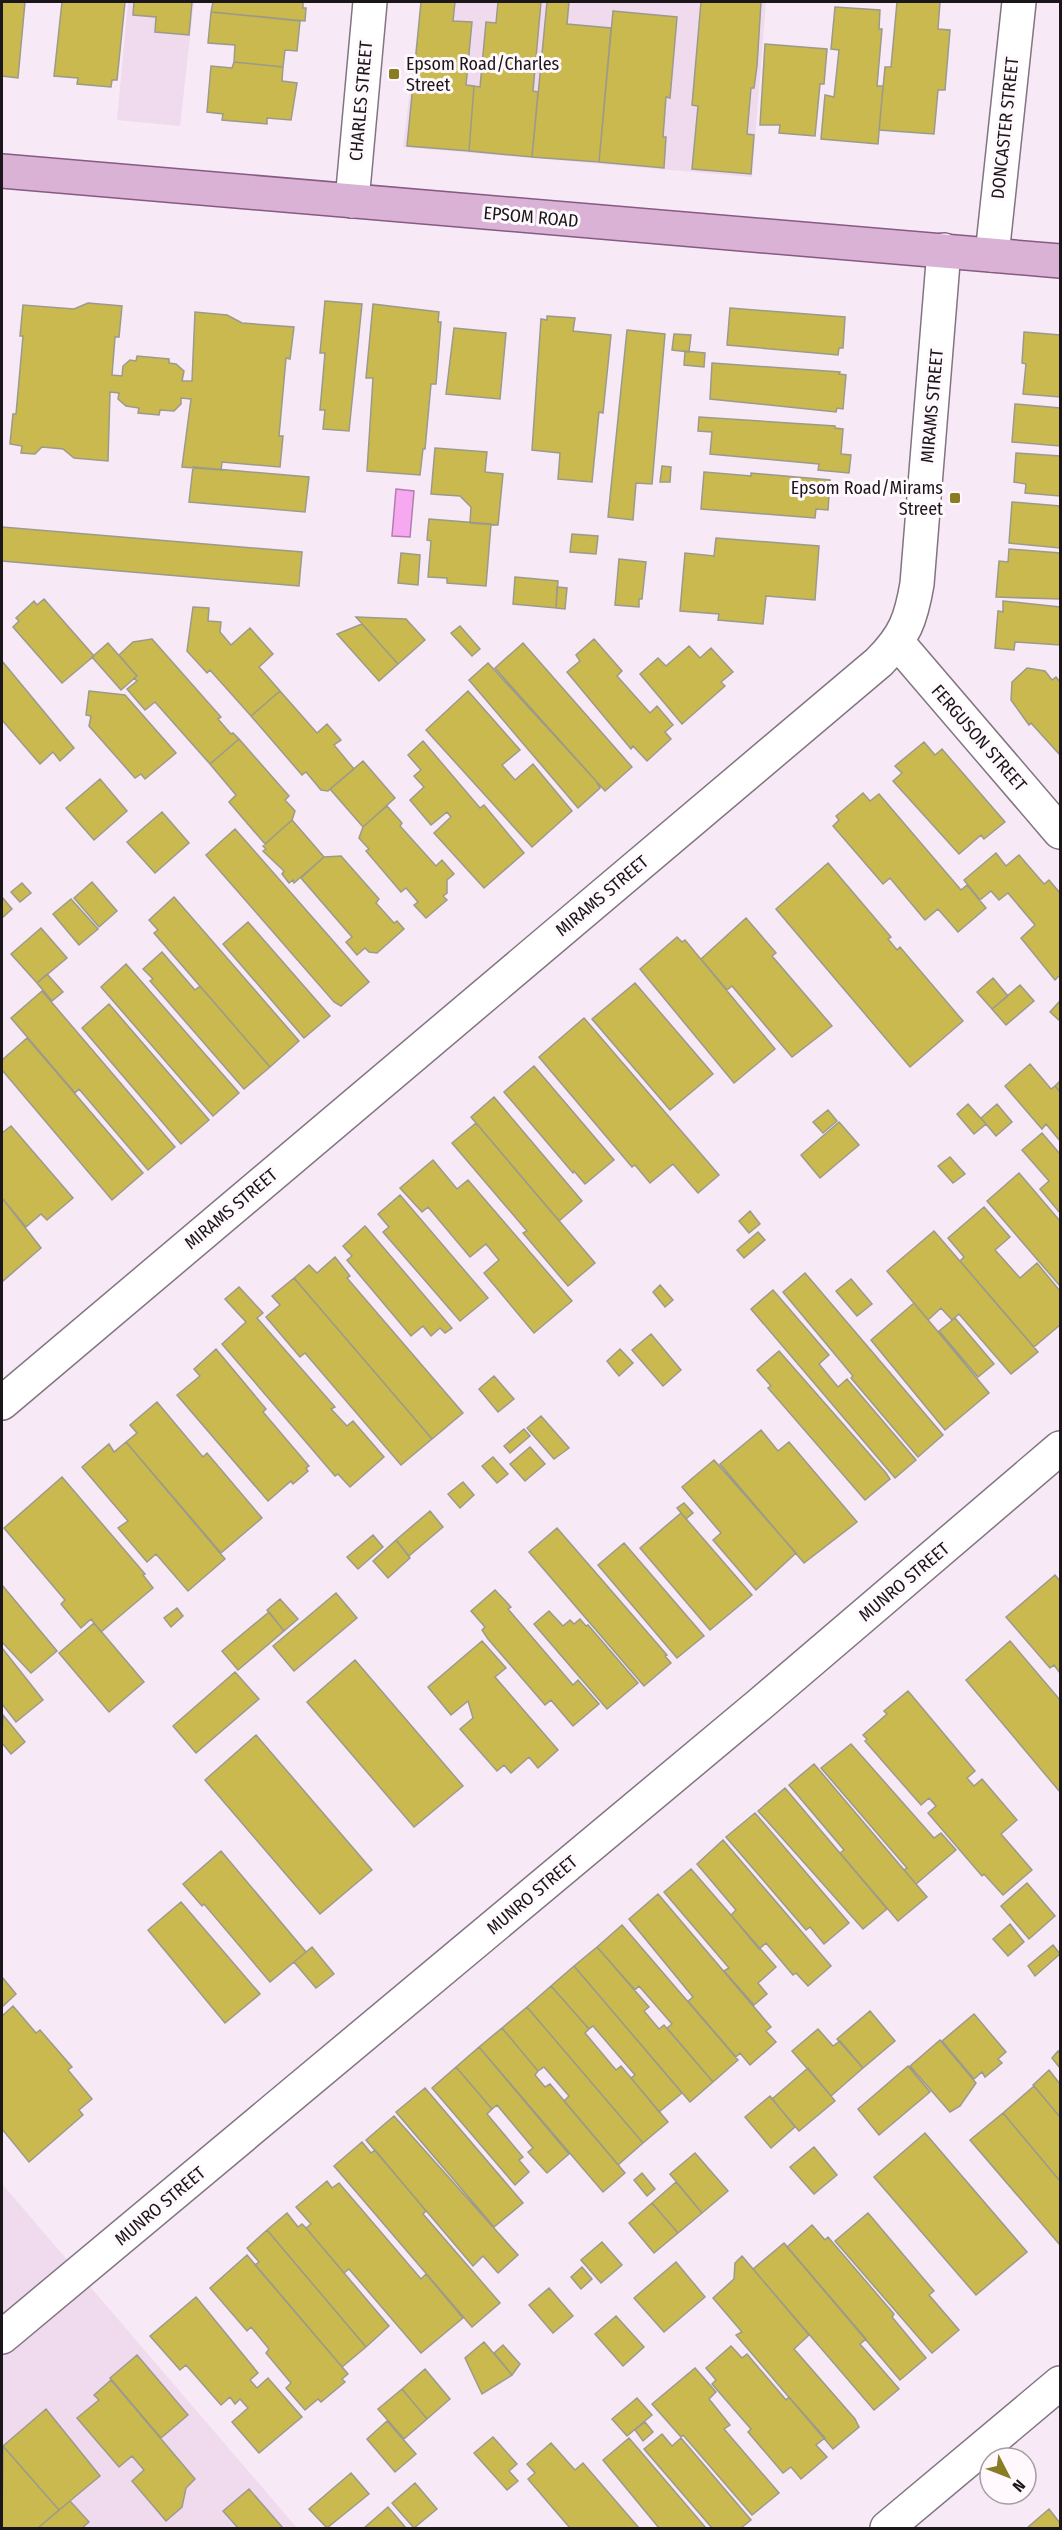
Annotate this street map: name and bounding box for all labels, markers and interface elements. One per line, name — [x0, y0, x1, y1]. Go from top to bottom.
street label: CHARLES STREET — [345, 39, 377, 162]
place label: Epsom Road/Charles Street — [406, 53, 560, 96]
street label: DONCASTER STREET — [987, 55, 1023, 200]
marker: Epsom Road/Charles Street — [387, 67, 401, 81]
street label: EPSOM ROAD — [483, 202, 579, 232]
street label: MIRAMS STREET — [916, 347, 948, 464]
place label: Epsom Road/Mirams Street — [791, 477, 943, 520]
marker: Epsom Road/Mirams Street — [948, 491, 962, 505]
street label: FERGUSON STREET — [927, 680, 1032, 796]
street label: MIRAMS STREET — [551, 850, 653, 941]
street label: MIRAMS STREET — [180, 1163, 282, 1254]
street label: MUNRO STREET — [854, 1537, 954, 1626]
street label: MUNRO STREET — [482, 1850, 582, 1939]
street label: MUNRO STREET — [110, 2161, 210, 2250]
north arrow — [978, 2446, 1038, 2506]
text: N — [1009, 2476, 1029, 2496]

